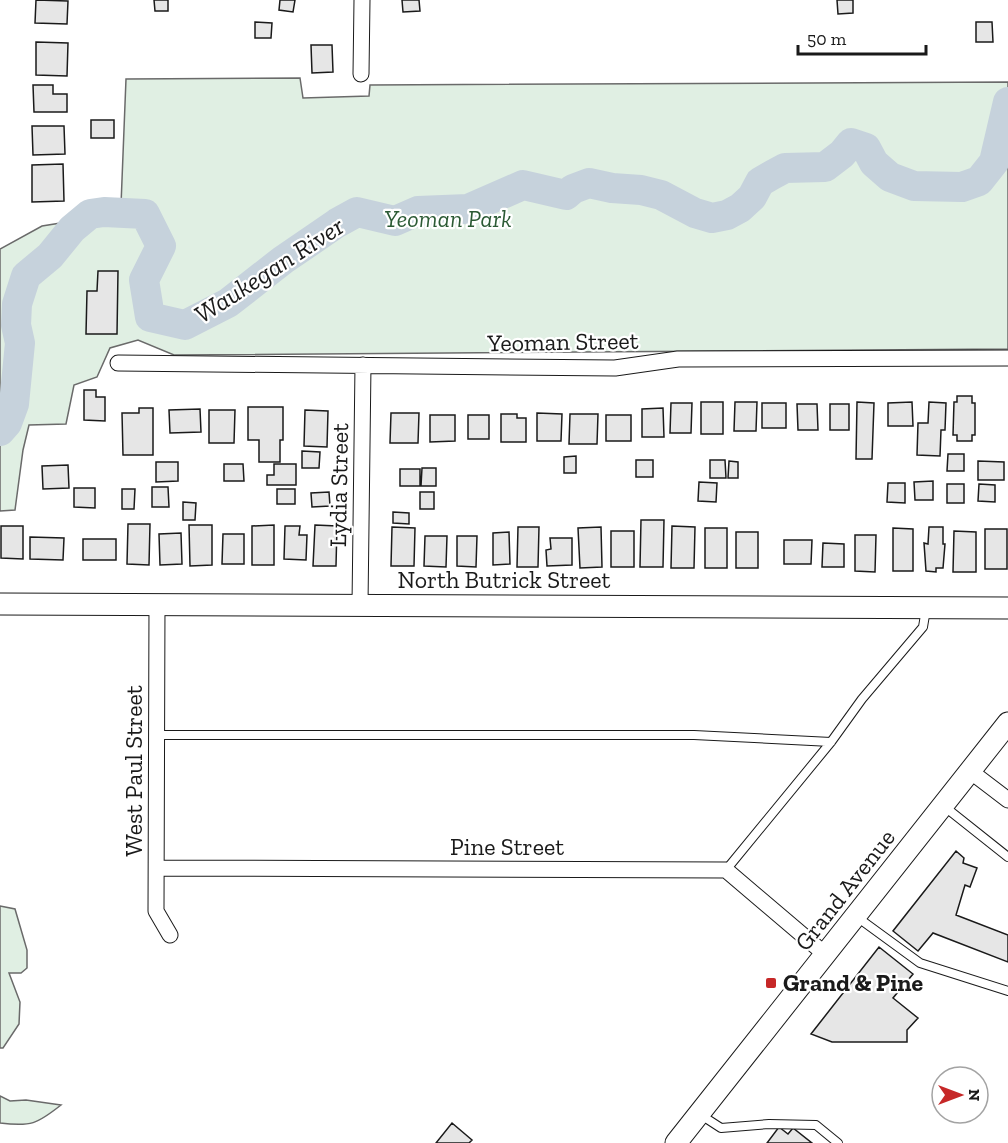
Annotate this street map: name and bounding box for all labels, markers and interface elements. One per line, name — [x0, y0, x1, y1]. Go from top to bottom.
scale bar — [798, 18, 926, 56]
text: 50 m — [807, 28, 847, 50]
park label: Yeoman Park — [384, 204, 512, 233]
water label: Waukegan River — [188, 210, 350, 330]
street label: Yeoman Street — [486, 326, 639, 357]
street label: Lydia Street — [323, 423, 354, 547]
street label: North Butrick Street — [397, 565, 611, 594]
street label: West Paul Street — [119, 685, 148, 857]
street label: Grand Avenue — [788, 823, 901, 956]
street label: Pine Street — [450, 832, 564, 861]
place label: Grand & Pine — [783, 968, 924, 997]
marker: Grand & Pine — [764, 976, 778, 990]
north arrow — [930, 1065, 990, 1125]
text: N — [965, 1089, 984, 1101]

